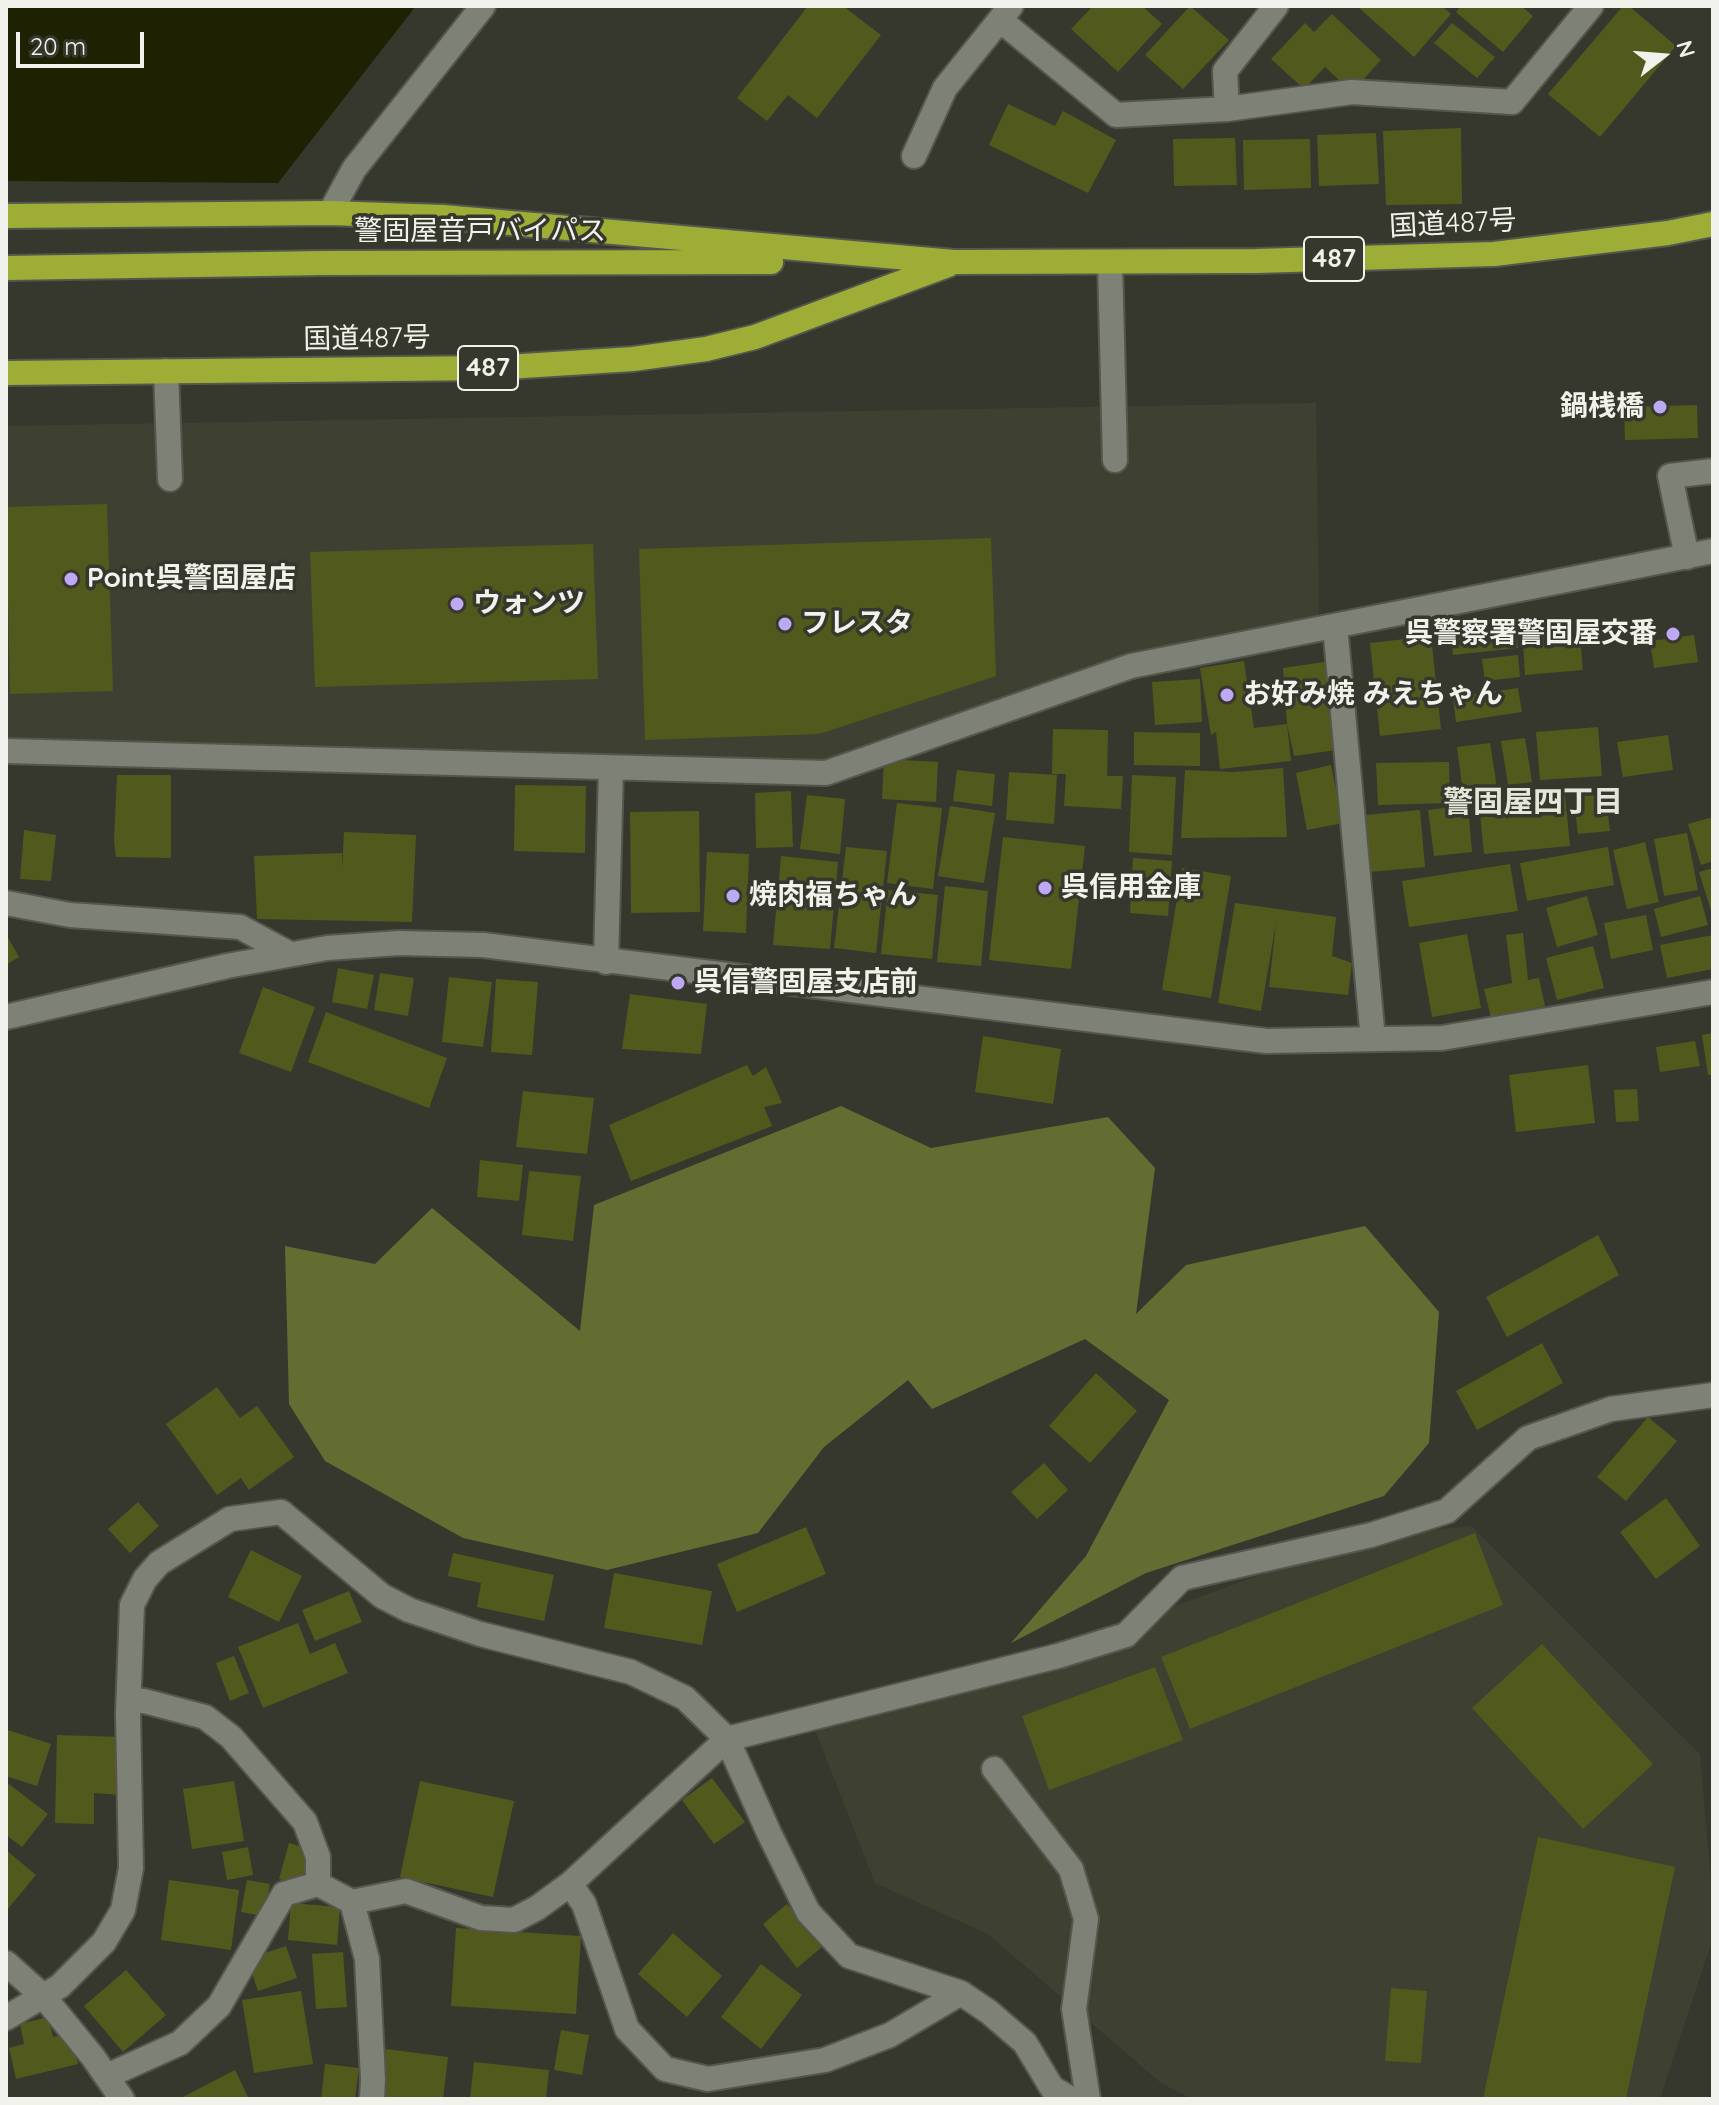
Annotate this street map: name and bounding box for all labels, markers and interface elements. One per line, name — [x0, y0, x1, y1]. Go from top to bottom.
scale bar — [20, 16, 148, 66]
north arrow — [1623, 16, 1703, 96]
text: 20 m — [30, 31, 86, 61]
text: N — [1670, 37, 1702, 61]
street label: 国道487号 — [1389, 204, 1517, 244]
street label: 警固屋音戸バイパス — [354, 215, 606, 249]
road number: 487 — [1304, 237, 1364, 281]
street label: 国道487号 — [303, 321, 431, 357]
road number: 487 — [458, 346, 518, 390]
place label: 鍋桟橋 — [1560, 390, 1644, 424]
marker: 鍋桟橋 — [1651, 398, 1669, 416]
place label: Point呉警固屋店 — [87, 562, 296, 596]
marker: Point呉警固屋店 — [62, 570, 80, 588]
place label: ウォンツ — [473, 587, 585, 621]
marker: ウォンツ — [448, 595, 466, 613]
place label: フレスタ — [801, 607, 913, 641]
marker: フレスタ — [776, 615, 794, 633]
place label: 呉警察署警固屋交番 — [1405, 617, 1657, 651]
marker: 呉警察署警固屋交番 — [1664, 625, 1682, 643]
place label: お好み焼 みえちゃん — [1243, 678, 1503, 712]
marker: お好み焼 みえちゃん — [1218, 686, 1236, 704]
district label: 警固屋四丁目 — [1443, 785, 1623, 821]
place label: 呉信用金庫 — [1061, 871, 1201, 905]
place label: 焼肉福ちゃん — [749, 879, 917, 913]
marker: 呉信用金庫 — [1036, 879, 1054, 897]
marker: 焼肉福ちゃん — [724, 887, 742, 905]
place label: 呉信警固屋支店前 — [694, 966, 918, 1000]
marker: 呉信警固屋支店前 — [669, 974, 687, 992]

